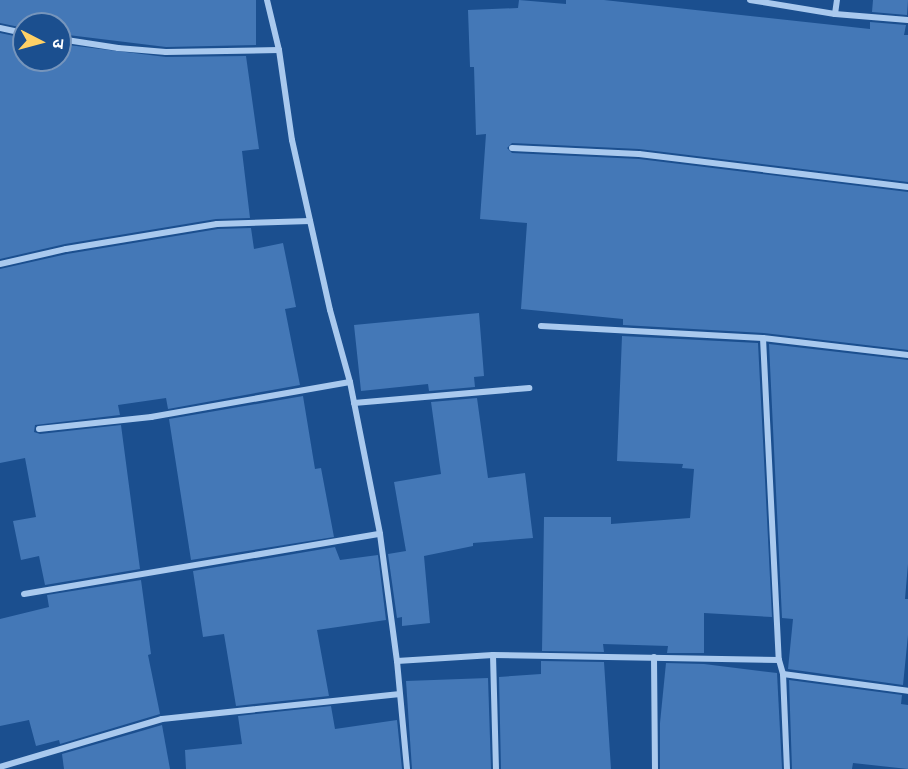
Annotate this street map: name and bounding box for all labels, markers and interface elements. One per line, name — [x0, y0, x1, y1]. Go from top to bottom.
north arrow — [12, 12, 72, 72]
text: उ — [48, 38, 68, 49]

